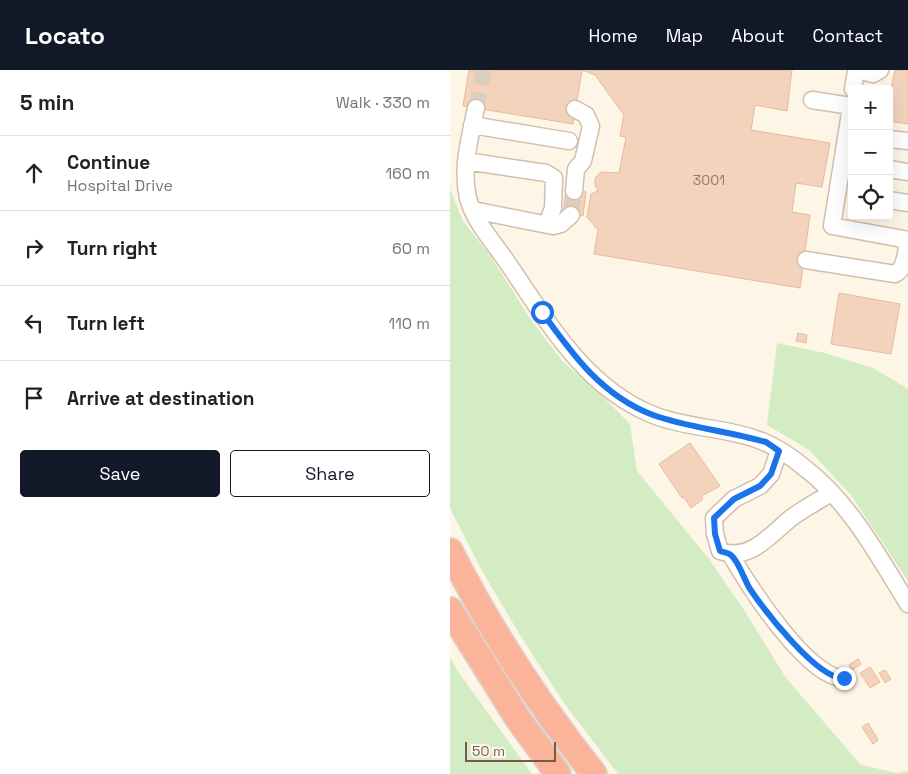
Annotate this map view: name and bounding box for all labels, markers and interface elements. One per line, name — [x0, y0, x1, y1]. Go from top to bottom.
text: Locato — [25, 20, 105, 51]
text: Home — [589, 24, 638, 47]
text: Map — [666, 24, 703, 47]
text: About — [731, 24, 785, 47]
text: Contact — [813, 24, 883, 47]
map controls — [848, 85, 893, 220]
button: + — [848, 85, 893, 130]
text: 5 min — [20, 89, 74, 116]
text: Walk · 330 m — [336, 92, 430, 113]
button: − — [848, 130, 893, 175]
text: Continue — [67, 150, 150, 175]
icon: ahead — [20, 159, 48, 187]
text: 160 m — [385, 163, 430, 184]
house number: 3001 — [693, 171, 725, 189]
text: Hospital Drive — [67, 175, 173, 196]
button: locate — [848, 175, 893, 220]
icon: right — [20, 234, 48, 262]
text: Turn right — [67, 236, 157, 261]
text: 60 m — [392, 238, 430, 259]
route start — [531, 301, 554, 324]
icon: left — [20, 309, 48, 337]
text: Turn left — [67, 311, 145, 336]
text: 110 m — [388, 313, 430, 334]
icon: arrive — [20, 384, 48, 412]
text: Arrive at destination — [67, 386, 255, 411]
button: Save — [20, 450, 220, 497]
button: Share — [230, 450, 430, 497]
route end — [833, 667, 856, 690]
scale bar — [465, 739, 556, 762]
text: 50 m — [472, 742, 505, 760]

